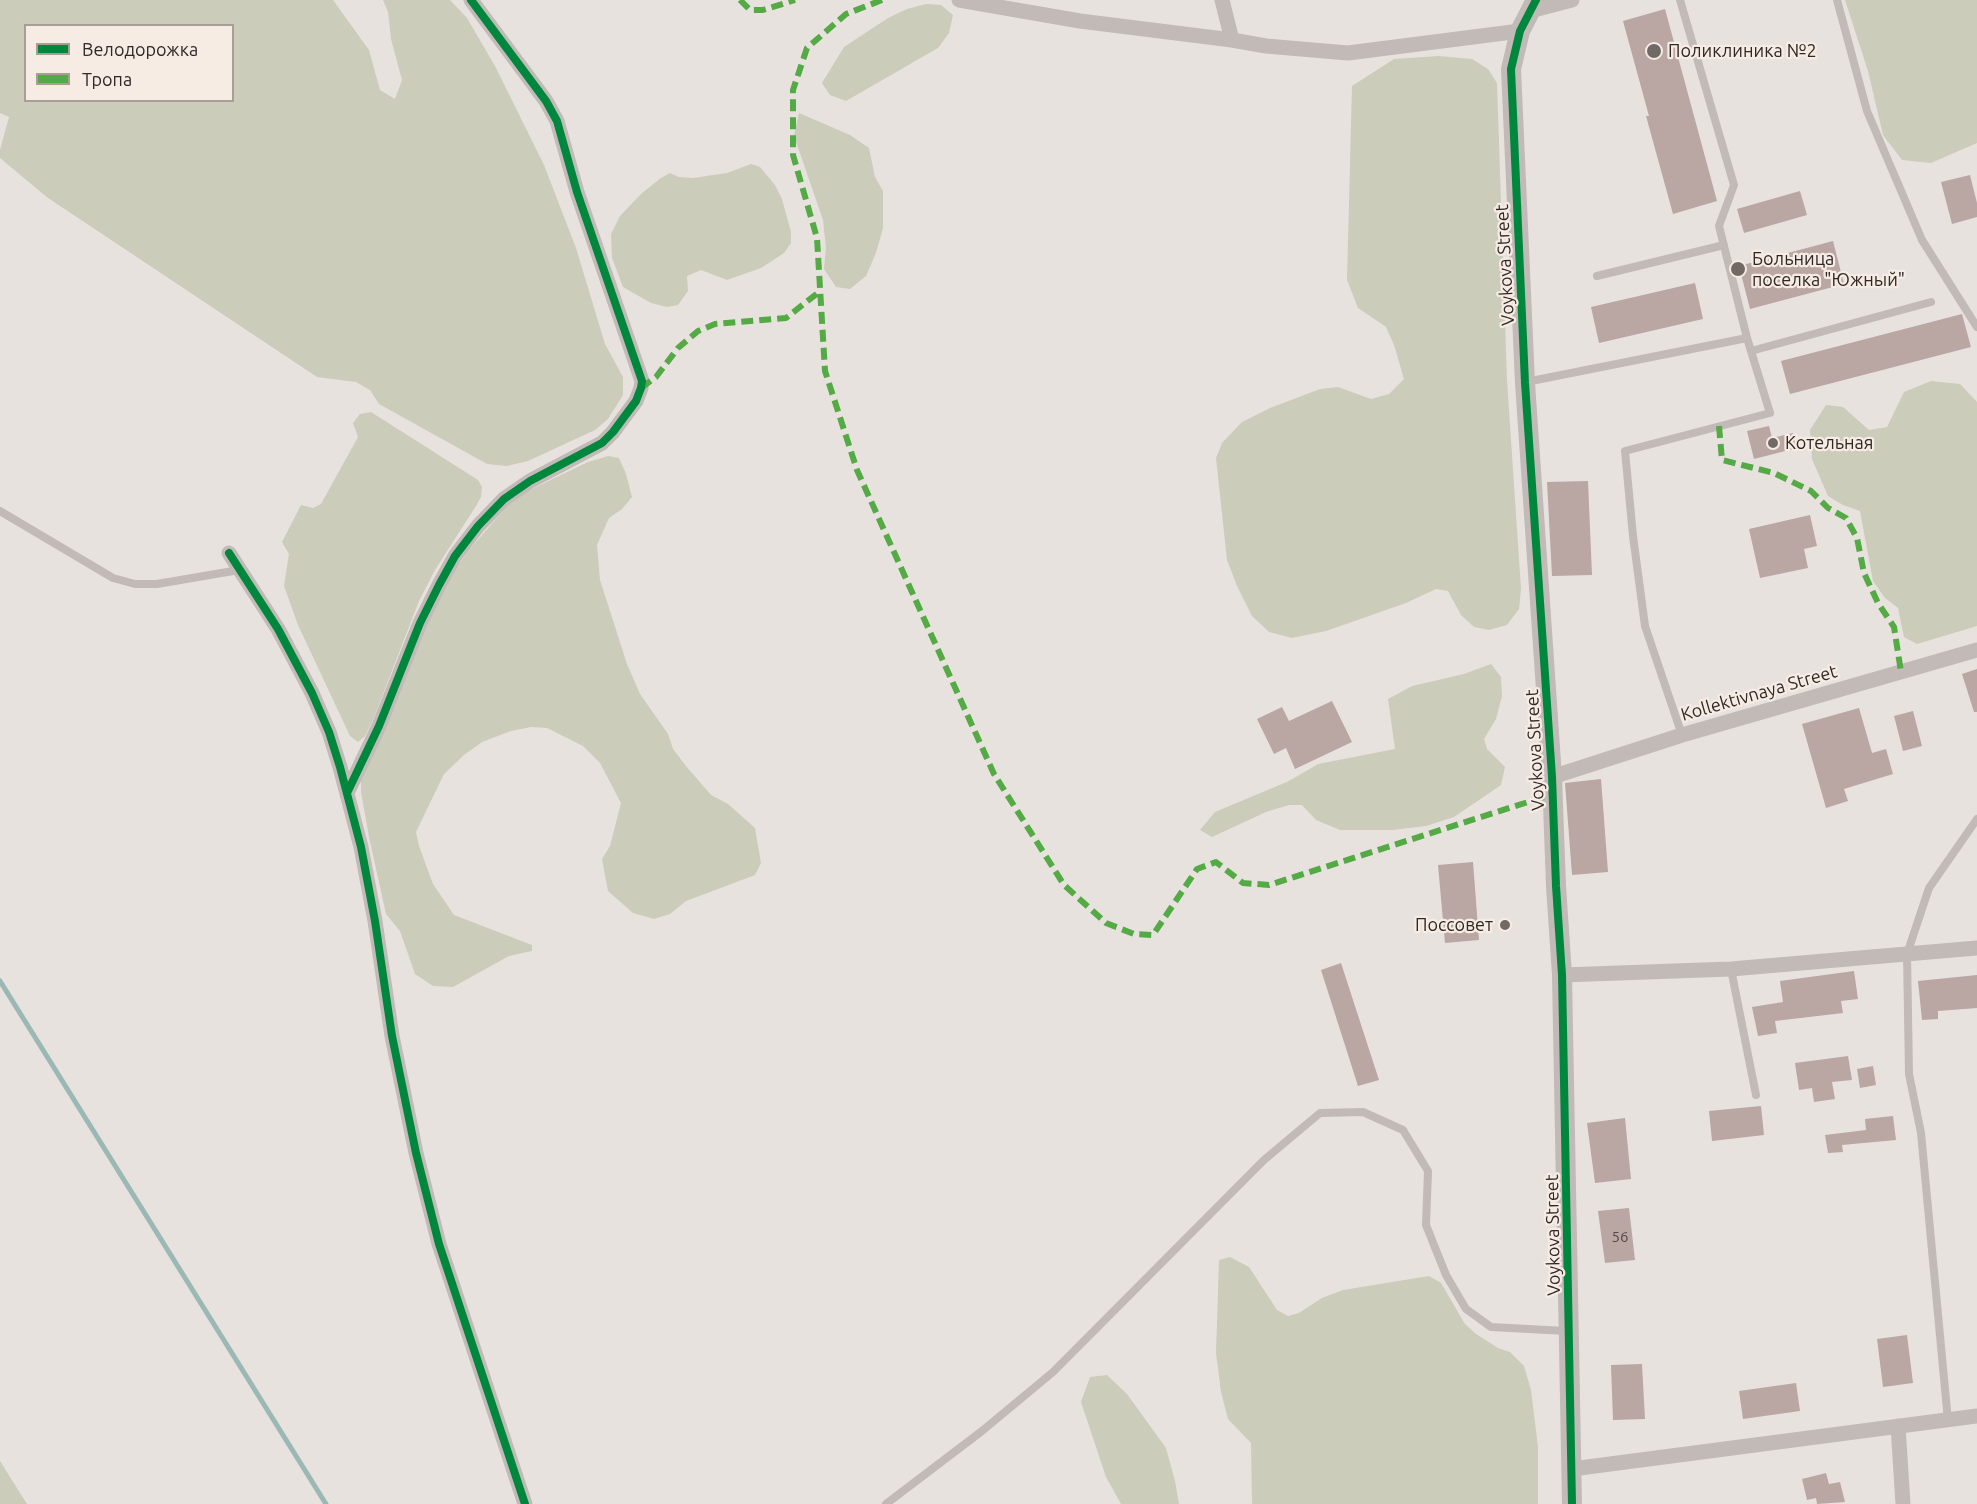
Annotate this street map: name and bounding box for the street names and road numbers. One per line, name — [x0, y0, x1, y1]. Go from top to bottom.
street label: Voykova Street — [1491, 204, 1519, 326]
street label: Kollektivnaya Street — [1678, 660, 1840, 726]
street label: Voykova Street — [1521, 689, 1549, 811]
street label: Voykova Street — [1541, 1174, 1565, 1296]

